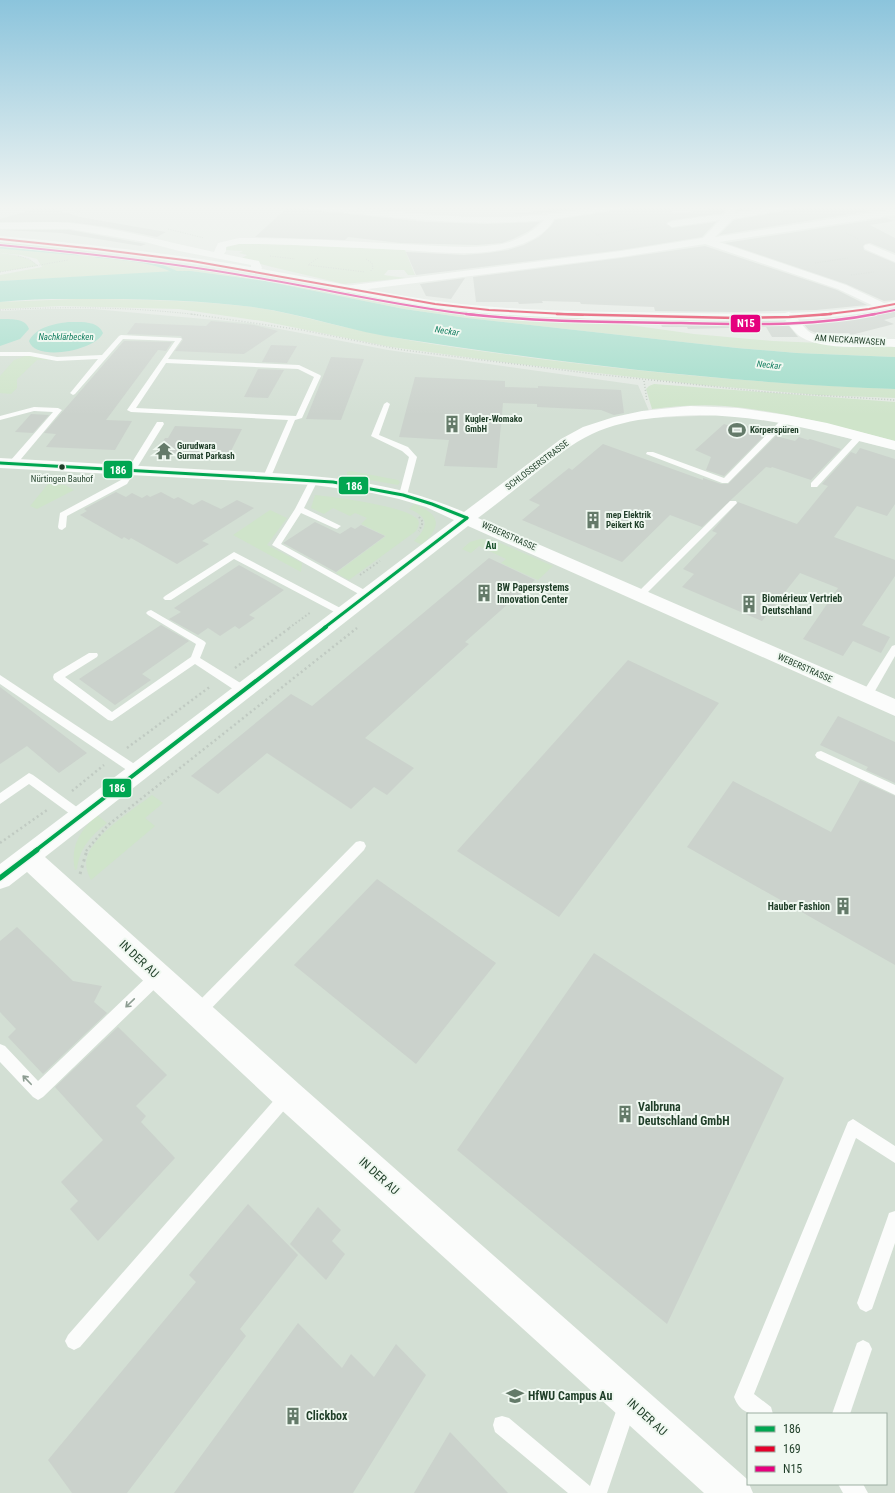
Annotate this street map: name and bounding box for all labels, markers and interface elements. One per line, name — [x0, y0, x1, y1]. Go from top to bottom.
line badge: N15 — [730, 314, 761, 333]
text: N15 — [737, 317, 755, 330]
water label: Neckar — [434, 324, 460, 338]
water label: Nachklärbecken — [38, 332, 94, 342]
street label: AM NECKARWASEN — [814, 333, 886, 347]
water label: Neckar — [756, 359, 782, 371]
building icon: Kugler-Womako GmbH — [442, 414, 462, 434]
place label: Kugler-Womako GmbH — [465, 414, 523, 434]
sports icon: Körperspüren — [727, 420, 747, 440]
place label: Körperspüren — [750, 425, 799, 435]
street label: SCHLOSSERSTRASSE — [503, 438, 571, 492]
temple icon: Gurudwara Gurmat Parkash — [154, 441, 174, 461]
place label: Gurudwara Gurmat Parkash — [177, 441, 235, 461]
line badge: 186 — [103, 460, 133, 479]
marker: Nürtingen Bauhof — [57, 462, 67, 472]
text: 186 — [110, 464, 127, 477]
place label: Nürtingen Bauhof — [31, 474, 93, 484]
line badge: 186 — [338, 476, 369, 495]
text: 186 — [346, 480, 363, 493]
building icon: mep Elektrik Peikert KG — [583, 510, 603, 530]
place label: mep Elektrik Peikert KG — [606, 510, 652, 530]
street label: WEBERSTRASSE — [480, 520, 538, 553]
district label: Au — [486, 540, 496, 551]
place label: BW Papersystems Innovation Center — [497, 582, 570, 605]
building icon: BW Papersystems Innovation Center — [474, 583, 494, 603]
place label: Biomérieux Vertrieb Deutschland — [762, 593, 842, 616]
building icon: Biomérieux Vertrieb Deutschland — [739, 594, 759, 614]
street label: WEBERSTRASSE — [776, 652, 834, 685]
line badge: 186 — [102, 778, 132, 798]
text: 186 — [109, 782, 126, 795]
building icon: Hauber Fashion — [833, 896, 853, 916]
place label: Hauber Fashion — [768, 901, 830, 912]
street label: IN DER AU — [116, 937, 162, 981]
one-way arrow — [125, 998, 135, 1008]
one-way arrow — [22, 1075, 32, 1085]
place label: Valbruna Deutschland GmbH — [638, 1100, 730, 1128]
building icon: Valbruna Deutschland GmbH — [615, 1104, 635, 1124]
street label: IN DER AU — [356, 1155, 402, 1198]
school or university icon: HfWU Campus Au — [505, 1386, 525, 1406]
place label: HfWU Campus Au — [528, 1389, 612, 1403]
street label: IN DER AU — [624, 1396, 670, 1439]
building icon: Clickbox — [283, 1406, 303, 1426]
place label: Clickbox — [306, 1409, 348, 1423]
legend — [747, 1413, 887, 1485]
text: 186 — [783, 1422, 801, 1436]
text: 169 — [783, 1442, 801, 1456]
text: N15 — [783, 1462, 802, 1476]

